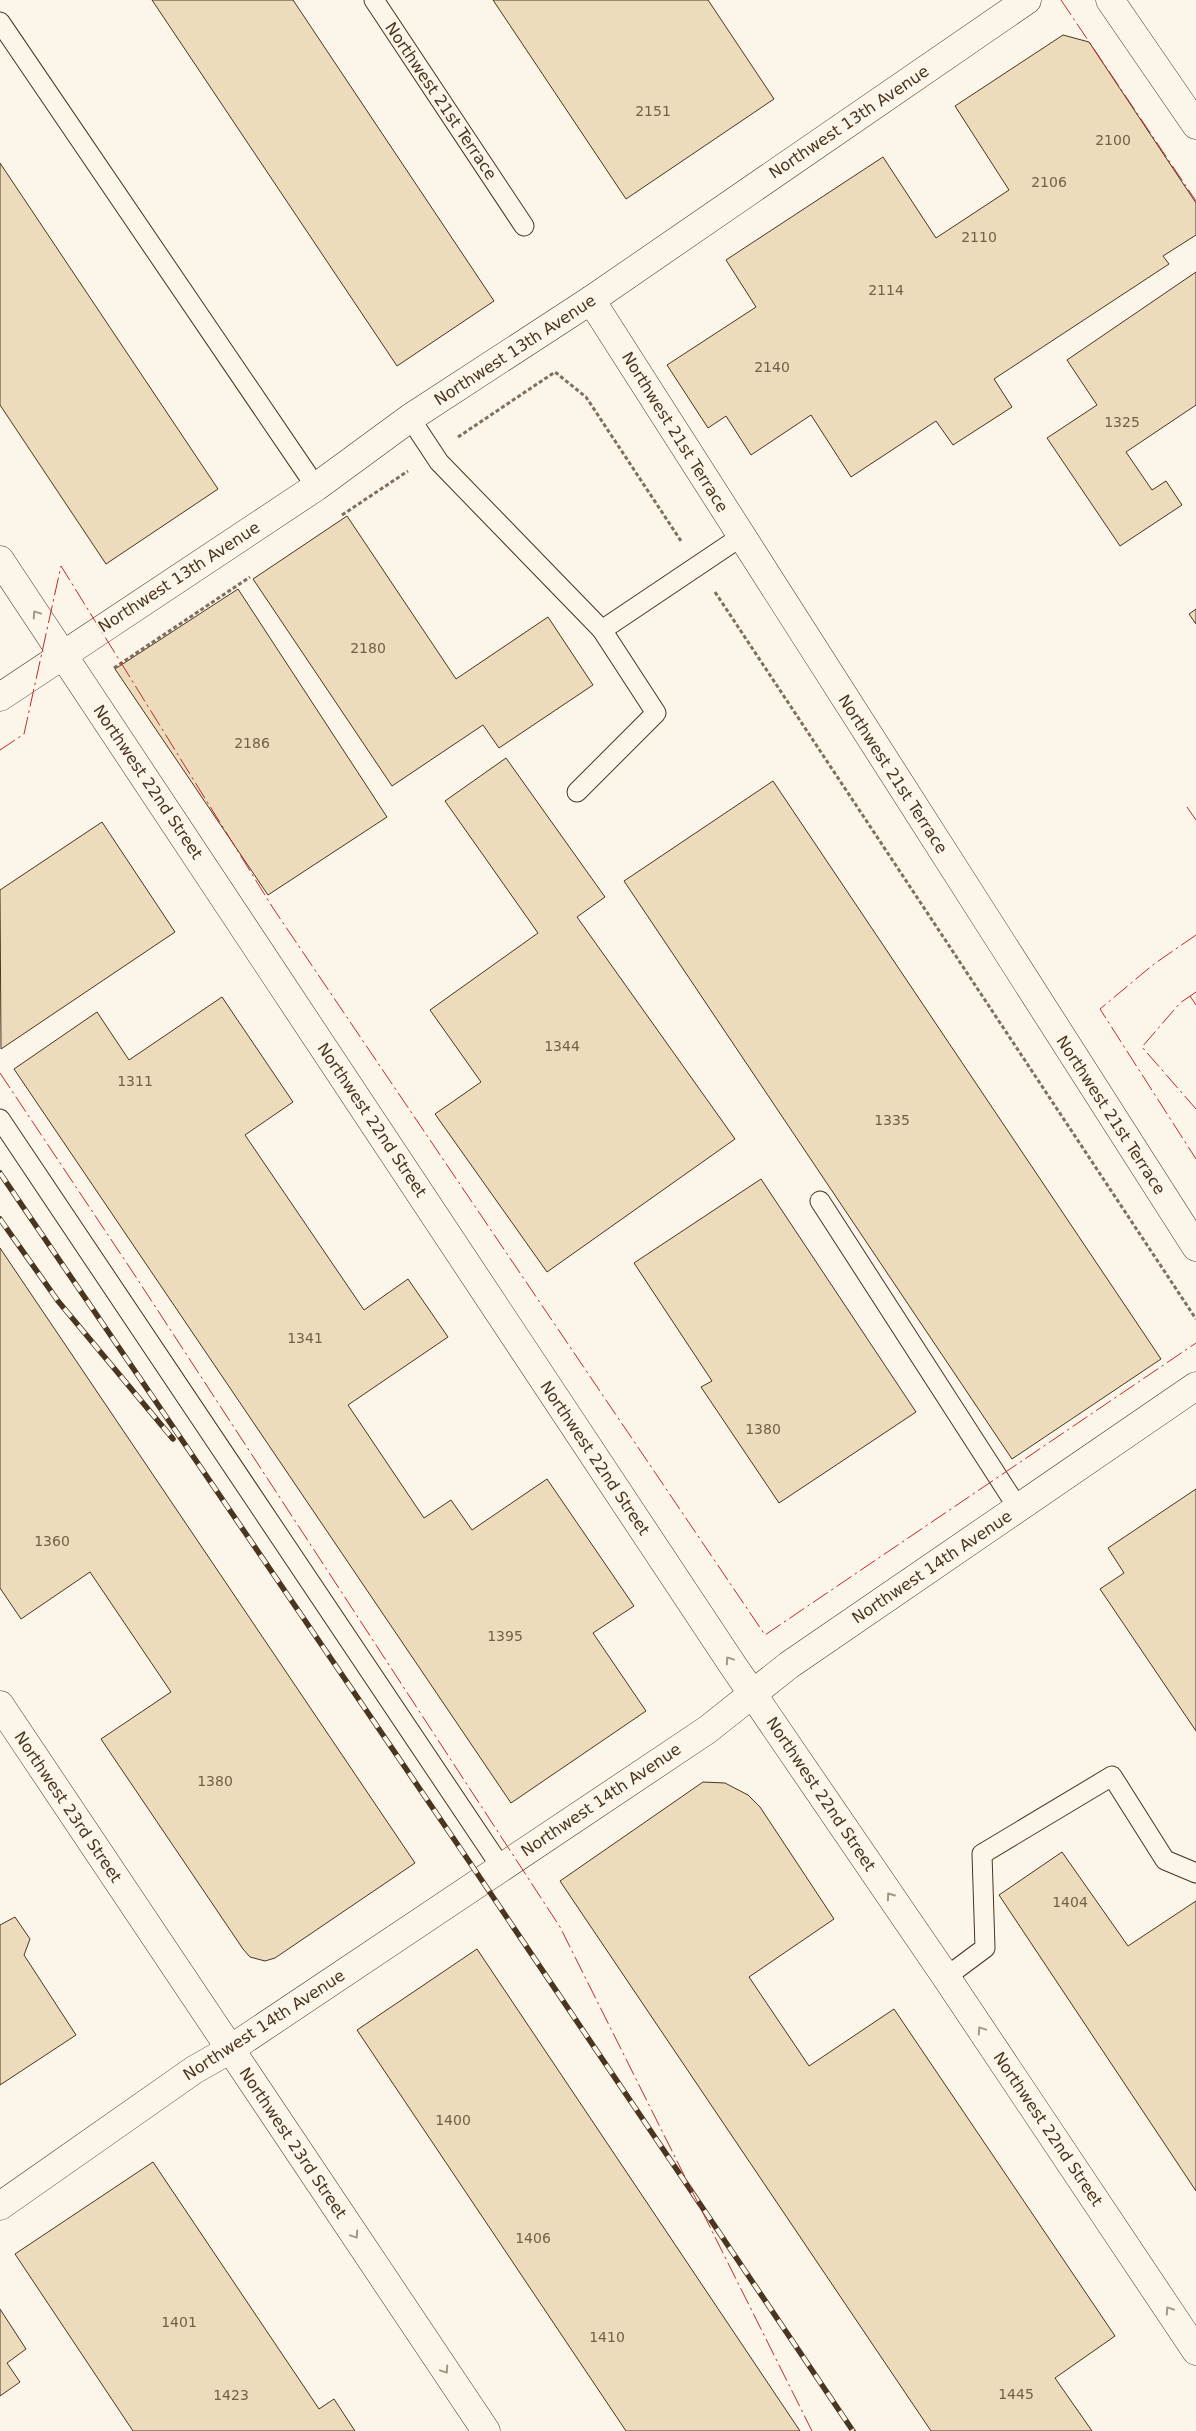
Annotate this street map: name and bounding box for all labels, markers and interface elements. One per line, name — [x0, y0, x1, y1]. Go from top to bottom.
street label: Northwest 21st Terrace — [381, 19, 501, 183]
street label: Northwest 13th Avenue — [765, 61, 933, 183]
house number: 2151 — [635, 103, 671, 119]
house number: 2100 — [1095, 132, 1131, 148]
house number: 2106 — [1031, 174, 1067, 190]
house number: 2110 — [961, 229, 997, 245]
house number: 2114 — [868, 282, 904, 298]
street label: Northwest 13th Avenue — [431, 291, 599, 409]
street label: Northwest 21st Terrace — [618, 348, 732, 516]
house number: 2140 — [754, 359, 790, 375]
house number: 1325 — [1104, 414, 1140, 430]
street label: Northwest 13th Avenue — [95, 518, 263, 636]
one-way arrow — [33, 610, 42, 619]
house number: 2180 — [350, 640, 386, 656]
street label: Northwest 21st Terrace — [834, 691, 952, 857]
street label: Northwest 22nd Street — [89, 701, 207, 863]
house number: 2186 — [234, 735, 270, 751]
street label: Northwest 21st Terrace — [1052, 1032, 1170, 1198]
house number: 1344 — [544, 1038, 580, 1054]
street label: Northwest 22nd Street — [313, 1039, 431, 1201]
house number: 1311 — [117, 1073, 153, 1089]
house number: 1335 — [874, 1112, 910, 1128]
house number: 1341 — [287, 1330, 323, 1346]
street label: Northwest 22nd Street — [536, 1377, 654, 1539]
house number: 1380 — [745, 1421, 781, 1437]
street label: Northwest 14th Avenue — [848, 1506, 1016, 1628]
house number: 1360 — [34, 1533, 70, 1549]
house number: 1395 — [487, 1628, 523, 1644]
one-way arrow — [726, 1656, 736, 1665]
street label: Northwest 22nd Street — [762, 1713, 880, 1875]
street label: Northwest 23rd Street — [10, 1728, 126, 1886]
street label: Northwest 14th Avenue — [517, 1739, 685, 1861]
house number: 1380 — [197, 1773, 233, 1789]
one-way arrow — [887, 1892, 896, 1901]
house number: 1404 — [1052, 1894, 1088, 1910]
street label: Northwest 14th Avenue — [180, 1966, 348, 2084]
one-way arrow — [978, 2026, 987, 2036]
street label: Northwest 22nd Street — [989, 2048, 1107, 2210]
street label: Northwest 23rd Street — [235, 2064, 351, 2222]
house number: 1400 — [435, 2112, 471, 2128]
one-way arrow — [348, 2230, 358, 2239]
house number: 1406 — [515, 2230, 551, 2246]
one-way arrow — [1166, 2307, 1175, 2316]
house number: 1401 — [161, 2314, 197, 2330]
house number: 1410 — [589, 2329, 625, 2345]
one-way arrow — [439, 2364, 448, 2374]
house number: 1445 — [998, 2386, 1034, 2402]
house number: 1423 — [213, 2387, 249, 2403]

